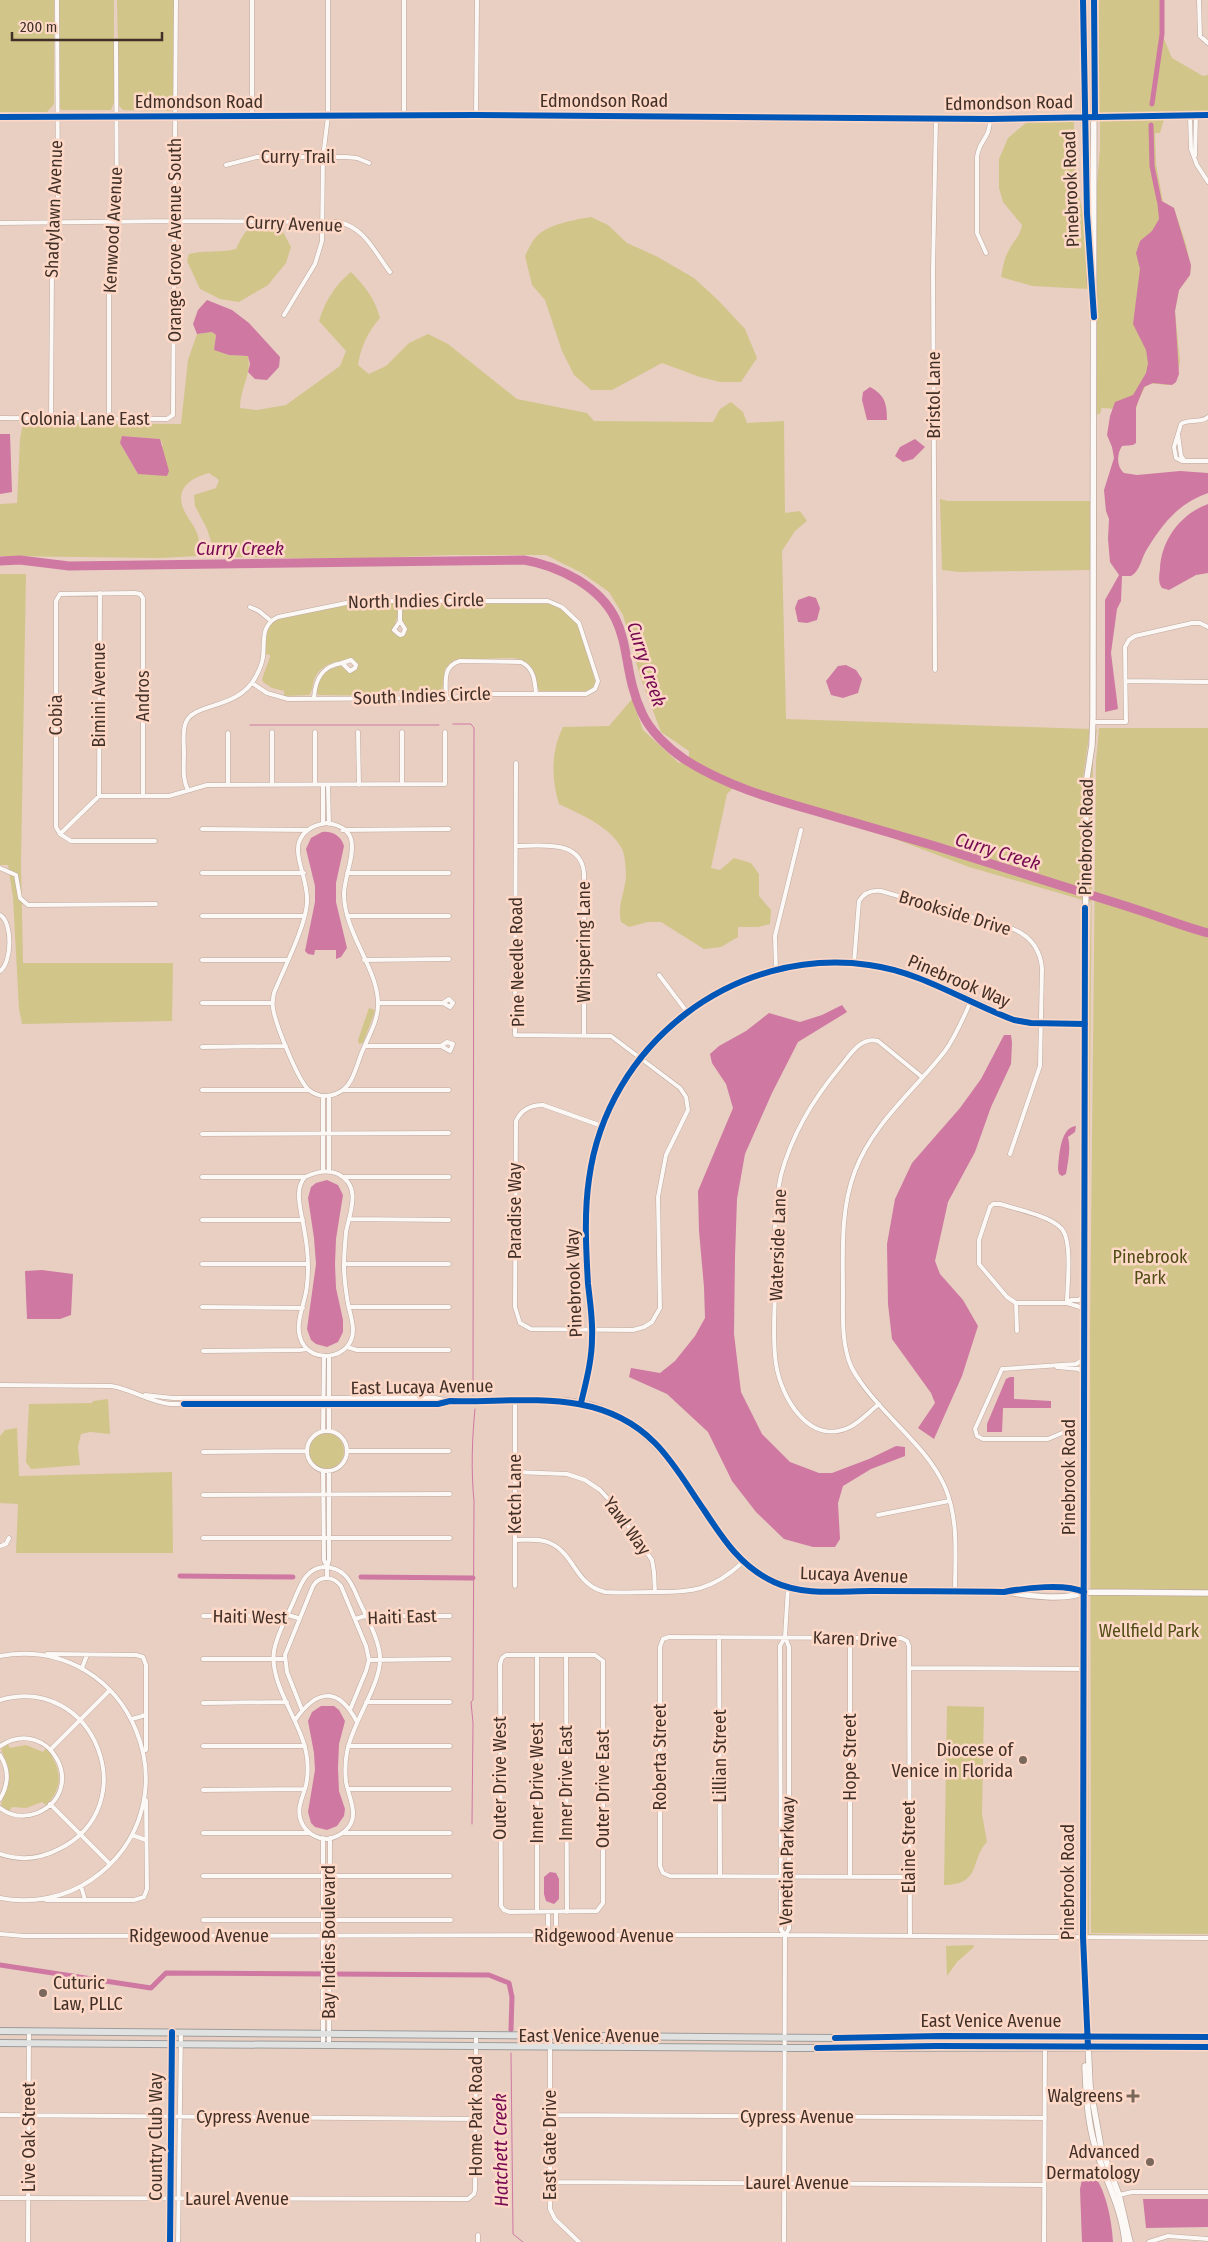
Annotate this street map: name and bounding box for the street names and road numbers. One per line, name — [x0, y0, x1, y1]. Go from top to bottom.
street label: Edmondson Road — [540, 90, 668, 112]
street label: Edmondson Road — [135, 91, 263, 113]
street label: Edmondson Road — [945, 91, 1073, 115]
street label: Pinebrook Road — [1058, 130, 1084, 248]
street label: Orange Grove Avenue South — [164, 138, 186, 342]
street label: Shadylawn Avenue — [41, 140, 67, 278]
street label: Curry Trail — [261, 146, 336, 168]
street label: Kenwood Avenue — [99, 166, 127, 294]
street label: Curry Avenue — [245, 211, 343, 237]
street label: Bristol Lane — [923, 351, 945, 439]
street label: Colonia Lane East — [20, 408, 150, 430]
street label: North Indies Circle — [348, 589, 484, 613]
street label: Bimini Avenue — [88, 642, 110, 748]
street label: Andros — [132, 670, 154, 722]
street label: South Indies Circle — [353, 683, 491, 709]
street label: Cobia — [45, 694, 67, 736]
street label: Pinebrook Road — [1074, 779, 1098, 895]
street label: Whispering Lane — [573, 881, 595, 1003]
street label: Brookside Drive — [896, 886, 1014, 940]
street label: Pine Needle Road — [505, 897, 529, 1027]
street label: Pinebrook Way — [905, 950, 1013, 1012]
street label: Paradise Way — [504, 1163, 526, 1259]
street label: Waterside Lane — [765, 1188, 791, 1302]
street label: Pinebrook Way — [561, 1228, 587, 1338]
street label: East Lucaya Avenue — [350, 1375, 494, 1399]
street label: Pinebrook Road — [1058, 1419, 1080, 1535]
street label: Ketch Lane — [504, 1454, 526, 1534]
street label: Yawl Way — [599, 1493, 655, 1559]
street label: Lucaya Avenue — [800, 1562, 909, 1588]
street label: Haiti West — [212, 1605, 288, 1629]
street label: Haiti East — [367, 1605, 437, 1629]
street label: Karen Drive — [812, 1627, 898, 1651]
street label: Roberta Street — [649, 1703, 671, 1810]
street label: Lillian Street — [709, 1709, 731, 1803]
street label: Hope Street — [839, 1713, 861, 1801]
street label: Outer Drive West — [489, 1716, 511, 1840]
street label: Inner Drive West — [526, 1722, 548, 1844]
street label: Inner Drive East — [555, 1725, 577, 1841]
street label: Outer Drive East — [592, 1730, 614, 1848]
street label: Venetian Parkway — [775, 1796, 799, 1926]
street label: Elaine Street — [898, 1800, 920, 1894]
street label: Pinebrook Road — [1057, 1824, 1079, 1940]
street label: Bay Indies Boulevard — [318, 1865, 340, 2019]
street label: Ridgewood Avenue — [129, 1925, 269, 1947]
street label: Ridgewood Avenue — [534, 1925, 674, 1947]
street label: East Venice Avenue — [921, 2010, 1062, 2032]
street label: East Venice Avenue — [519, 2025, 660, 2047]
street label: Home Park Road — [465, 2056, 487, 2176]
street label: Country Club Way — [145, 2073, 167, 2201]
street label: Live Oak Street — [18, 2082, 40, 2192]
street label: East Gate Drive — [539, 2090, 561, 2200]
street label: Cypress Avenue — [196, 2106, 310, 2128]
street label: Cypress Avenue — [740, 2106, 854, 2128]
street label: Laurel Avenue — [745, 2172, 849, 2194]
street label: Laurel Avenue — [185, 2188, 289, 2210]

